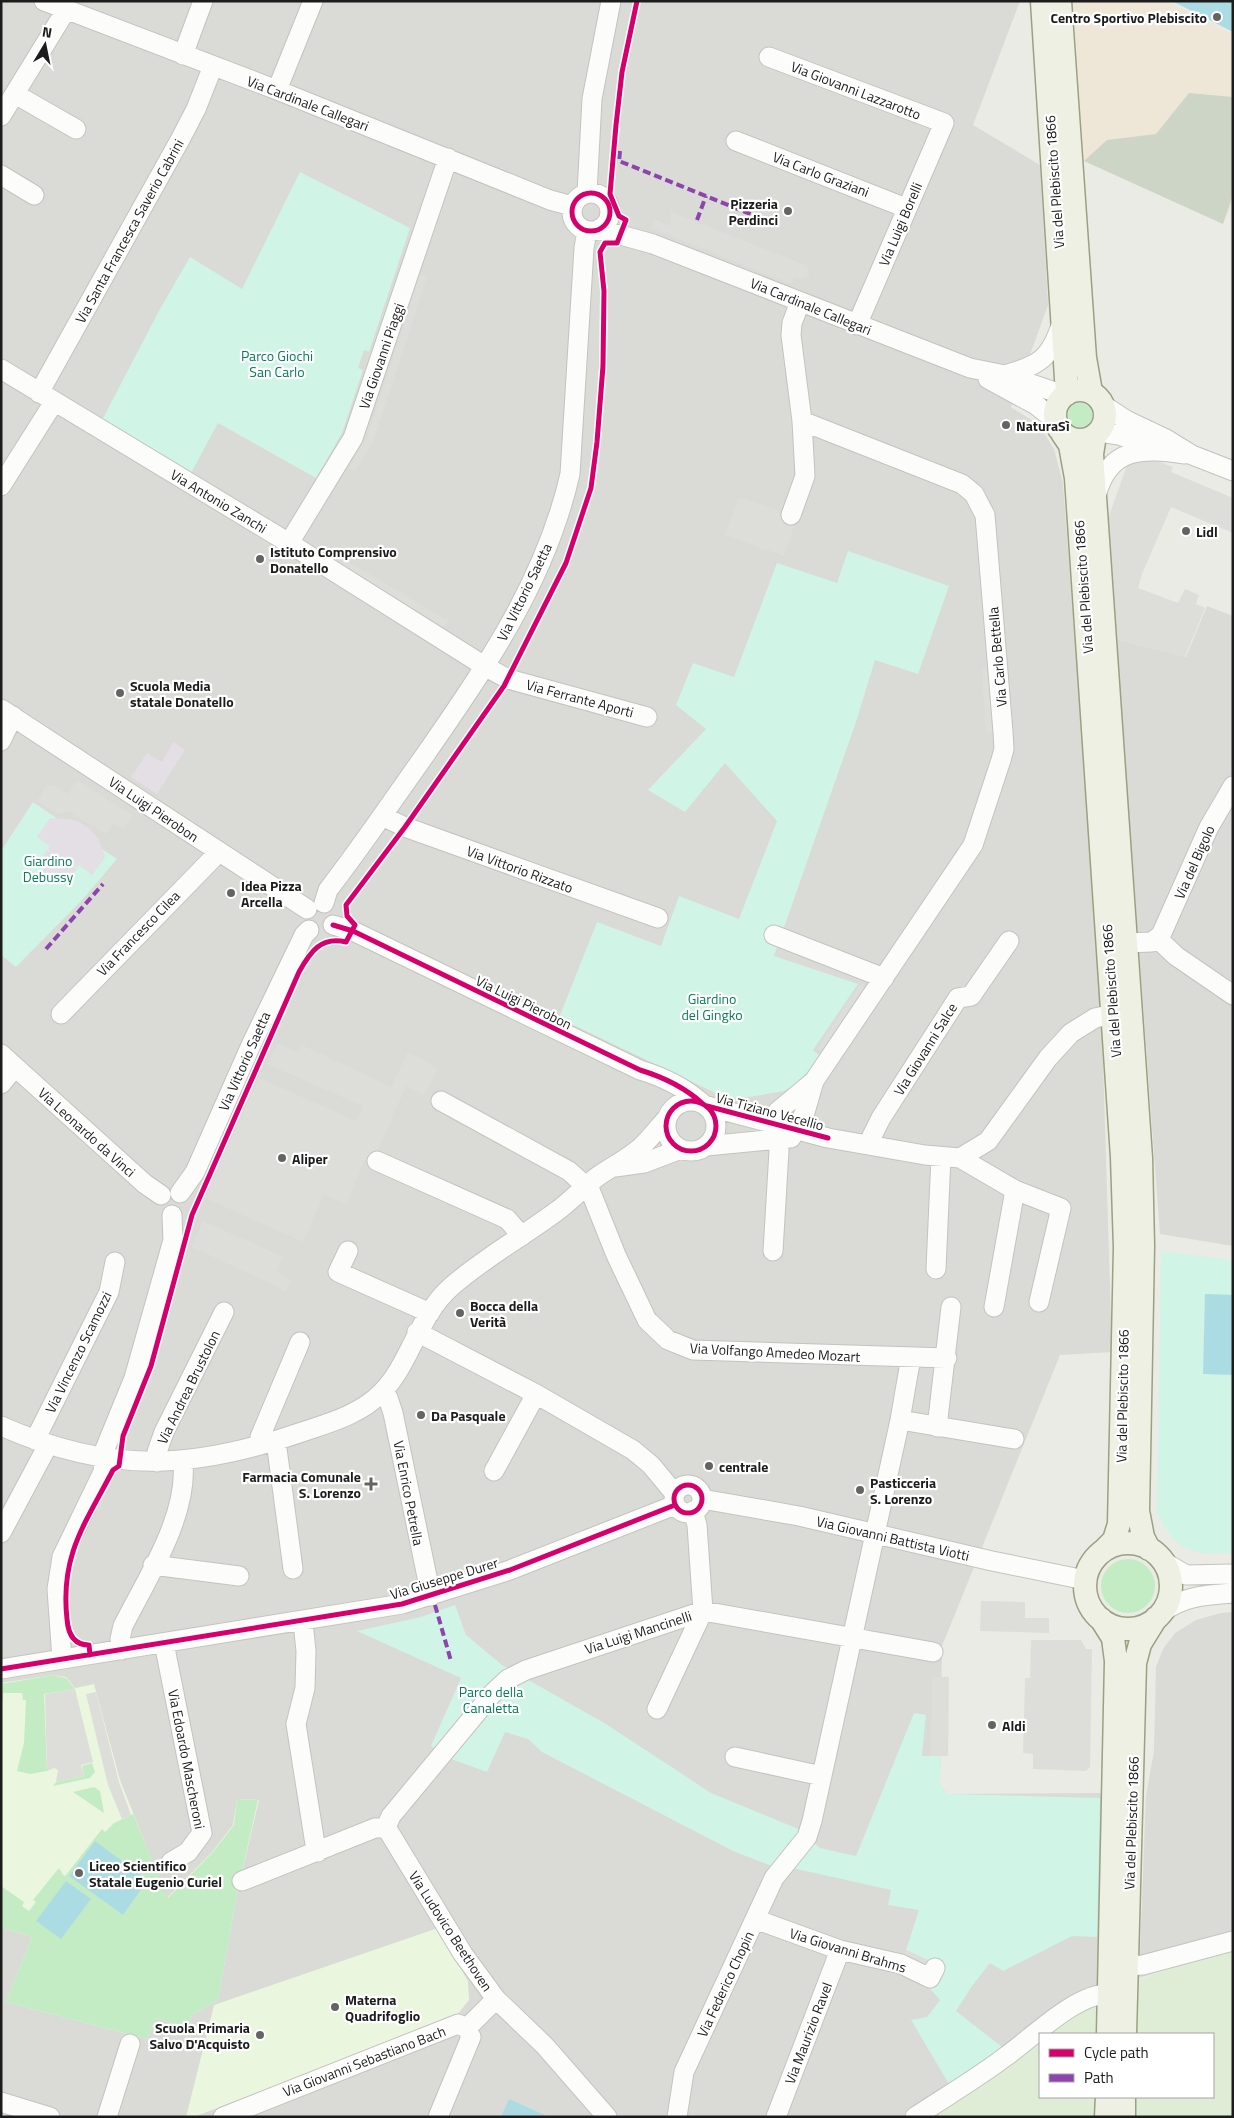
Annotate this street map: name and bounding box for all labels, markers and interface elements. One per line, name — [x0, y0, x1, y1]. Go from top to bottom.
place label: Centro Sportivo Plebiscito — [1050, 7, 1207, 28]
marker: Centro Sportivo Plebiscito — [1211, 11, 1223, 23]
north arrow — [20, 20, 70, 70]
text: N — [41, 21, 54, 43]
street label: Via Giovanni Lazzarotto — [788, 56, 924, 124]
street label: Via Cardinale Callegari — [244, 70, 372, 136]
street label: Via del Plebiscito 1866 — [1039, 114, 1069, 249]
street label: Via Santa Francesca Saverio Cabrini — [69, 135, 189, 327]
street label: Via Carlo Graziani — [770, 146, 872, 202]
street label: Via Luigi Borelli — [873, 179, 927, 269]
place label: Pizzeria Perdinci — [729, 193, 778, 230]
marker: Pizzeria Perdinci — [782, 205, 794, 217]
street label: Via Cardinale Callegari — [747, 272, 875, 340]
street label: Via Giovanni Piaggi — [353, 300, 409, 412]
park label: Parco Giochi San Carlo — [241, 345, 313, 382]
place label: NaturaSì — [1016, 415, 1070, 436]
marker: NaturaSì — [1000, 419, 1012, 431]
street label: Via Antonio Zanchi — [167, 464, 271, 538]
street label: Via del Plebiscito 1866 — [1068, 519, 1098, 654]
place label: Lidl — [1196, 521, 1218, 542]
marker: Lidl — [1180, 525, 1192, 537]
street label: Via Vittorio Saetta — [491, 539, 557, 645]
place label: Istituto Comprensivo Donatello — [270, 541, 397, 578]
marker: Istituto Comprensivo Donatello — [254, 553, 266, 565]
street label: Via Carlo Bettella — [982, 606, 1012, 708]
street label: Via Ferrante Aporti — [524, 674, 636, 722]
place label: Scuola Media statale Donatello — [130, 675, 234, 712]
marker: Scuola Media statale Donatello — [114, 687, 126, 699]
street label: Via Luigi Pierobon — [105, 771, 203, 847]
street label: Via del Bigolo — [1168, 822, 1220, 902]
street label: Via Vittorio Rizzato — [464, 840, 576, 898]
park label: Giardino Debussy — [23, 850, 74, 887]
place label: Idea Pizza Arcella — [241, 875, 302, 912]
street label: Via Francesco Cilea — [92, 885, 184, 981]
marker: Idea Pizza Arcella — [225, 887, 237, 899]
street label: Via del Plebiscito 1866 — [1096, 923, 1126, 1058]
street label: Via Luigi Pierobon — [472, 970, 576, 1034]
park label: Giardino del Gingko — [681, 988, 743, 1025]
street label: Via Giovanni Salce — [888, 998, 962, 1100]
street label: Via Vittorio Saetta — [213, 1008, 275, 1114]
street label: Via Leonardo da Vinci — [34, 1082, 140, 1182]
street label: Via Tiziano Vecellio — [714, 1086, 826, 1136]
place label: Aliper — [292, 1148, 328, 1169]
marker: Aliper — [276, 1152, 288, 1164]
street label: Via Vincenzo Scamozzi — [39, 1288, 117, 1416]
place label: Bocca della Verità — [470, 1295, 538, 1332]
marker: Bocca della Verità — [454, 1307, 466, 1319]
street label: Via Andrea Brustolon — [151, 1327, 225, 1447]
street label: Via del Plebiscito 1866 — [1110, 1329, 1134, 1463]
street label: Via Volfango Amedeo Mozart — [689, 1337, 861, 1367]
place label: Da Pasquale — [431, 1405, 506, 1426]
marker: Da Pasquale — [415, 1409, 427, 1421]
street label: Via Enrico Petrella — [389, 1439, 429, 1547]
place label: centrale — [719, 1456, 768, 1477]
marker: centrale — [703, 1460, 715, 1472]
place label: Farmacia Comunale S. Lorenzo — [242, 1466, 361, 1503]
place label: Pasticceria S. Lorenzo — [870, 1472, 936, 1509]
marker: Farmacia Comunale S. Lorenzo — [365, 1478, 377, 1490]
marker: Pasticceria S. Lorenzo — [854, 1484, 866, 1496]
street label: Via Giovanni Battista Viotti — [814, 1510, 972, 1566]
street label: Via Giuseppe Durer — [387, 1552, 501, 1604]
street label: Via Luigi Mancinelli — [582, 1605, 694, 1659]
park label: Parco della Canaletta — [459, 1681, 523, 1718]
street label: Via Edoardo Mascheroni — [163, 1687, 211, 1831]
place label: Aldi — [1002, 1715, 1026, 1736]
marker: Aldi — [986, 1719, 998, 1731]
street label: Via del Plebiscito 1866 — [1118, 1756, 1144, 1890]
place label: Liceo Scientifico Statale Eugenio Curiel — [89, 1855, 222, 1892]
marker: Liceo Scientifico Statale Eugenio Curiel — [73, 1867, 85, 1879]
street label: Via Ludovico Beethoven — [404, 1867, 498, 1995]
street label: Via Giovanni Brahms — [787, 1922, 909, 1978]
street label: Via Federico Chopin — [691, 1928, 759, 2040]
street label: Via Maurizio Ravel — [779, 1979, 837, 2087]
place label: Materna Quadrifoglio — [345, 1989, 420, 2026]
marker: Materna Quadrifoglio — [329, 2001, 341, 2013]
place label: Scuola Primaria Salvo D'Acquisto — [149, 2017, 250, 2054]
street label: Via Giovanni Sebastiano Bach — [280, 2020, 448, 2102]
marker: Scuola Primaria Salvo D'Acquisto — [254, 2029, 266, 2041]
legend — [1039, 2033, 1214, 2098]
text: Cycle path — [1084, 2041, 1149, 2064]
text: Path — [1084, 2066, 1114, 2089]

